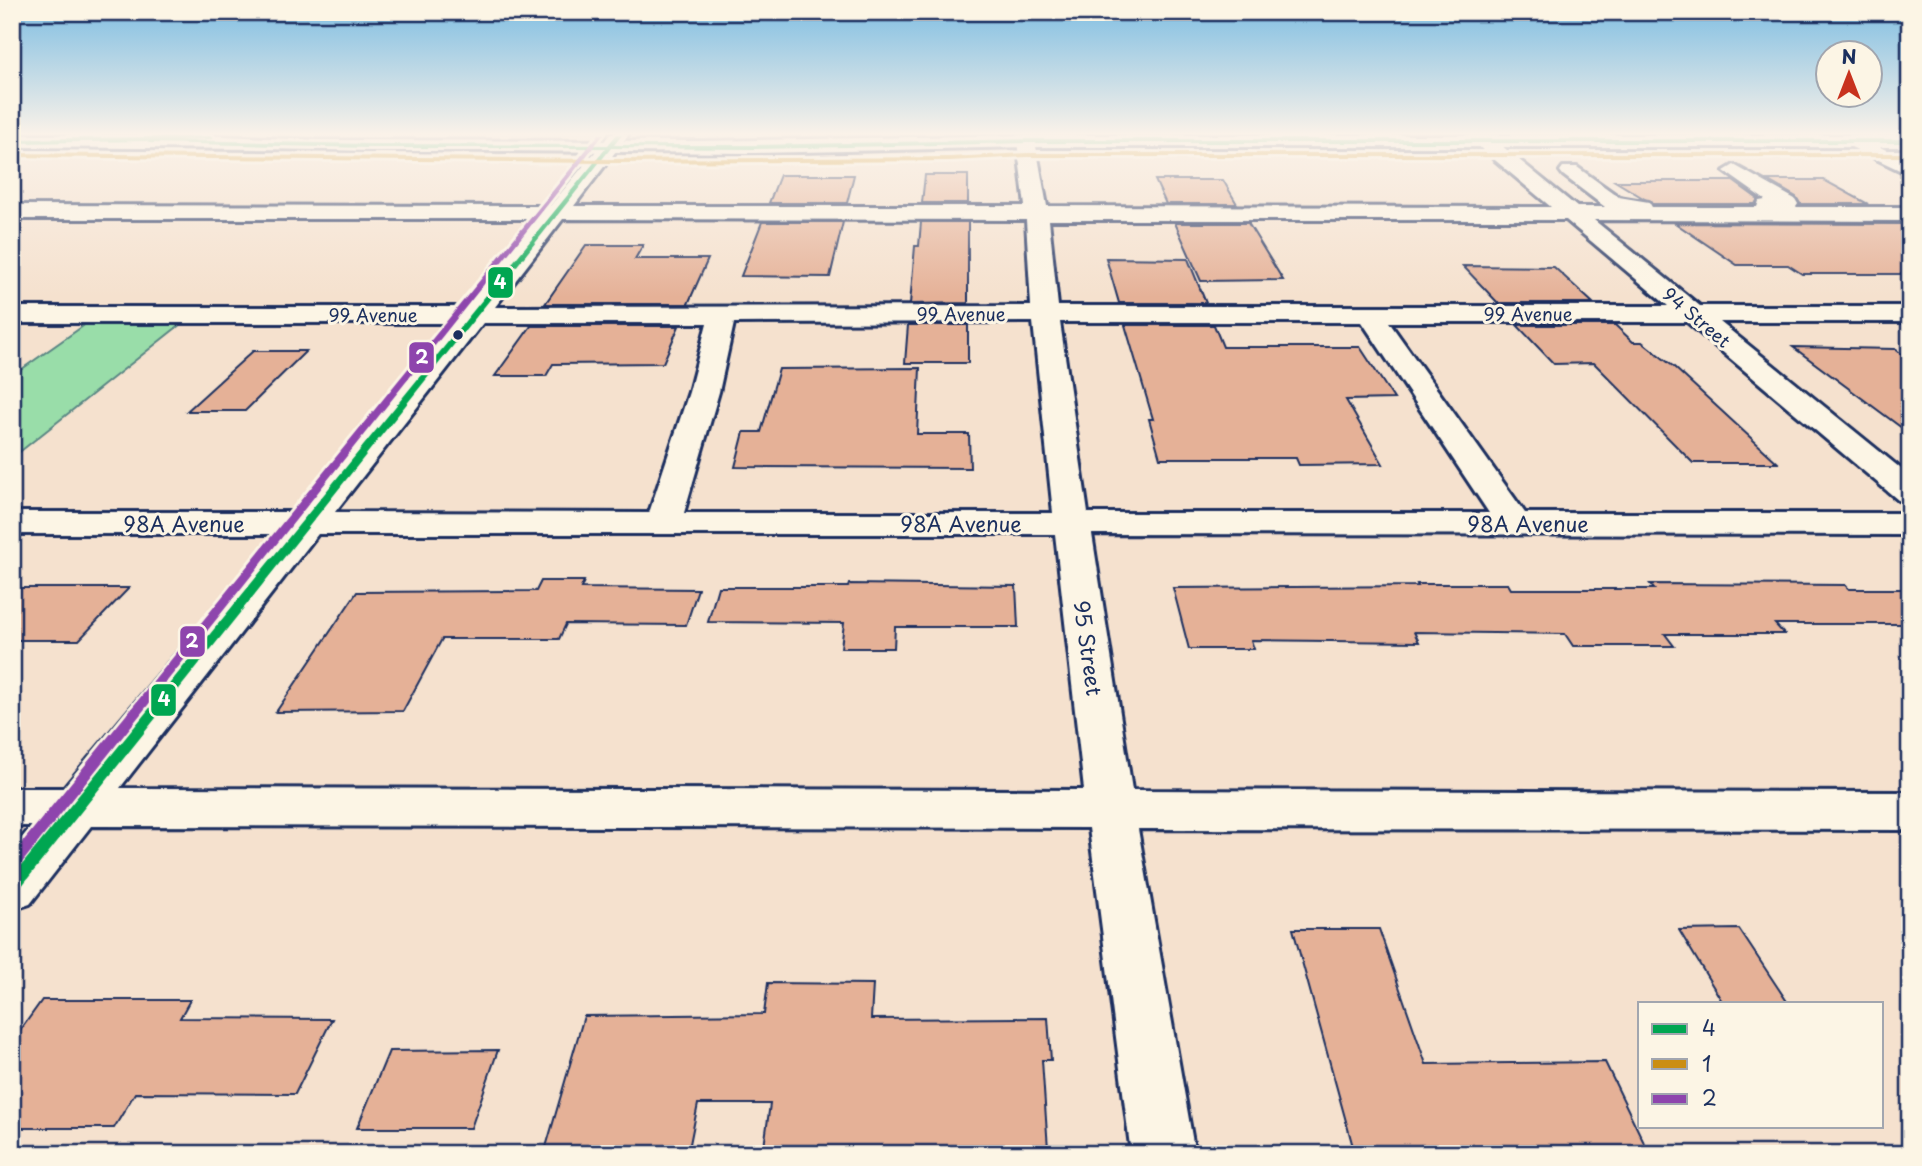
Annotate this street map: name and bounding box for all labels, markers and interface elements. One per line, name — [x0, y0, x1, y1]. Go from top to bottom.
north arrow — [1814, 38, 1884, 108]
text: N — [1841, 42, 1857, 70]
line badge: 4 — [487, 266, 514, 299]
text: 4 — [494, 267, 507, 295]
street label: 94 Street — [1657, 280, 1737, 354]
street label: 99 Avenue — [916, 300, 1006, 327]
street label: 99 Avenue — [1483, 300, 1573, 327]
street label: 99 Avenue — [328, 301, 418, 328]
unlabelled marker — [451, 328, 465, 342]
line badge: 2 — [408, 341, 435, 374]
text: 2 — [415, 342, 429, 370]
street label: 98A Avenue — [123, 507, 245, 539]
street label: 98A Avenue — [900, 507, 1022, 539]
street label: 98A Avenue — [1467, 507, 1589, 539]
street label: 95 Street — [1066, 598, 1112, 698]
line badge: 2 — [179, 625, 206, 658]
text: 2 — [185, 626, 199, 654]
line badge: 4 — [150, 683, 177, 717]
text: 4 — [158, 684, 171, 712]
legend — [1638, 1002, 1884, 1128]
text: 4 — [1702, 1011, 1716, 1043]
text: 1 — [1702, 1047, 1711, 1079]
text: 2 — [1702, 1081, 1717, 1113]

